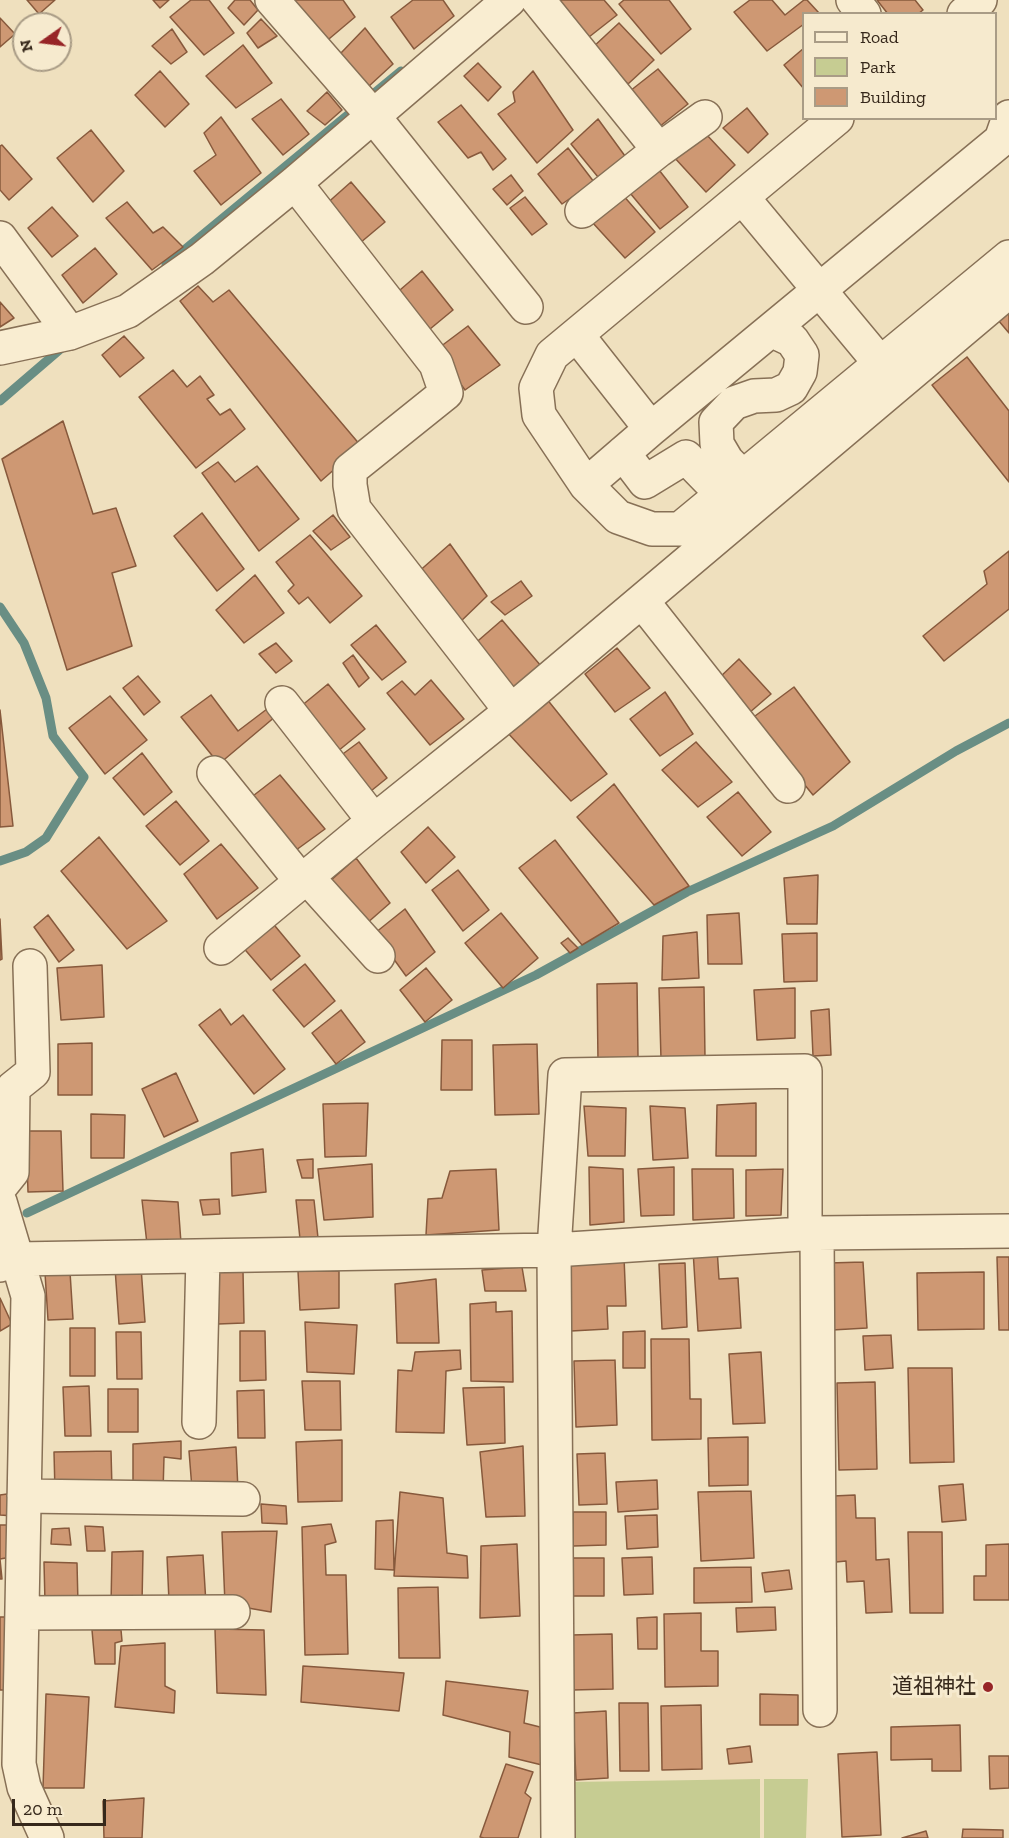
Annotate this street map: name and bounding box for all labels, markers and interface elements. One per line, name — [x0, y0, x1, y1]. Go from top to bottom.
north arrow — [12, 12, 72, 72]
legend — [802, 12, 997, 120]
text: Road — [860, 26, 899, 48]
text: N — [15, 38, 37, 54]
text: Park — [860, 56, 896, 78]
text: Building — [860, 86, 926, 108]
place label: 道祖神社 — [892, 1674, 976, 1700]
marker: 道祖神社 — [981, 1680, 995, 1694]
scale bar — [15, 1787, 110, 1825]
text: 20 m — [23, 1798, 62, 1820]

